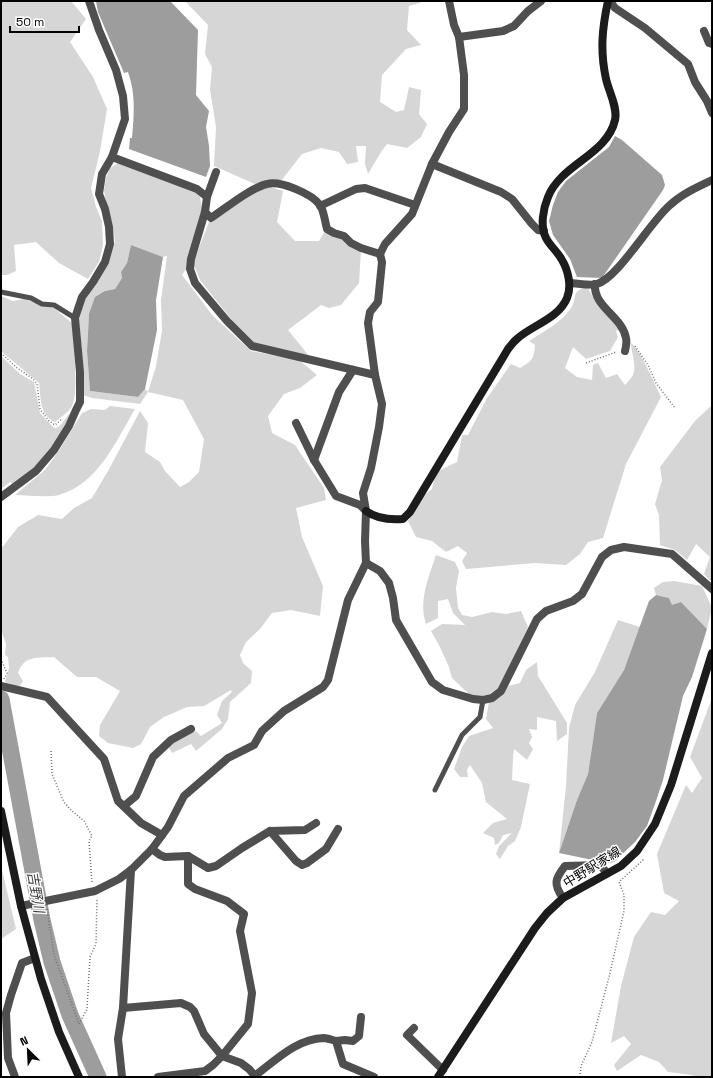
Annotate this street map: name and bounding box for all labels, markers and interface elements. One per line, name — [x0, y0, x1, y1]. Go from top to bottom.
scale bar — [10, 8, 79, 34]
text: 50 m — [16, 14, 44, 30]
street label: 中野駅家線 — [560, 843, 624, 891]
water label: 吉野川 — [23, 870, 49, 916]
north arrow — [8, 1030, 48, 1070]
text: N — [18, 1033, 30, 1049]

